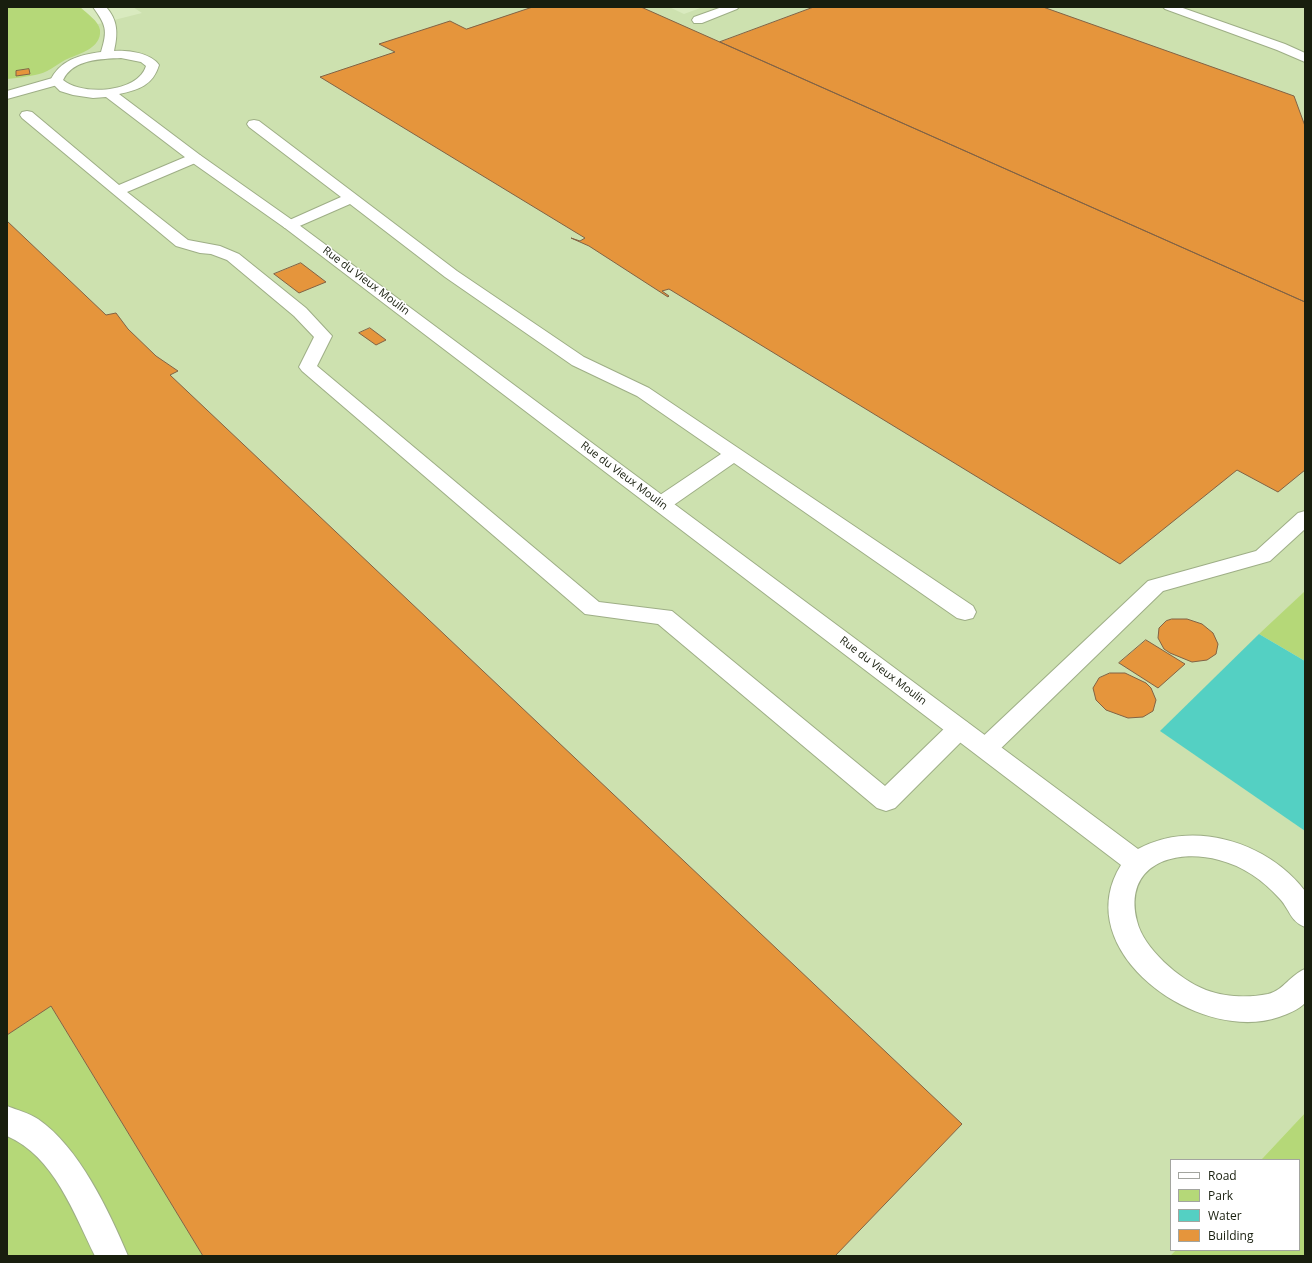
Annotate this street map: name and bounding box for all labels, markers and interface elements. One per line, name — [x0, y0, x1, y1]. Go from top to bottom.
street label: Rue du Vieux Moulin — [320, 244, 412, 318]
street label: Rue du Vieux Moulin — [578, 439, 670, 513]
street label: Rue du Vieux Moulin — [837, 634, 929, 708]
legend — [1170, 1159, 1300, 1251]
text: Road — [1208, 1167, 1237, 1184]
text: Park — [1208, 1187, 1233, 1204]
text: Water — [1208, 1207, 1242, 1224]
text: Building — [1208, 1227, 1253, 1244]

